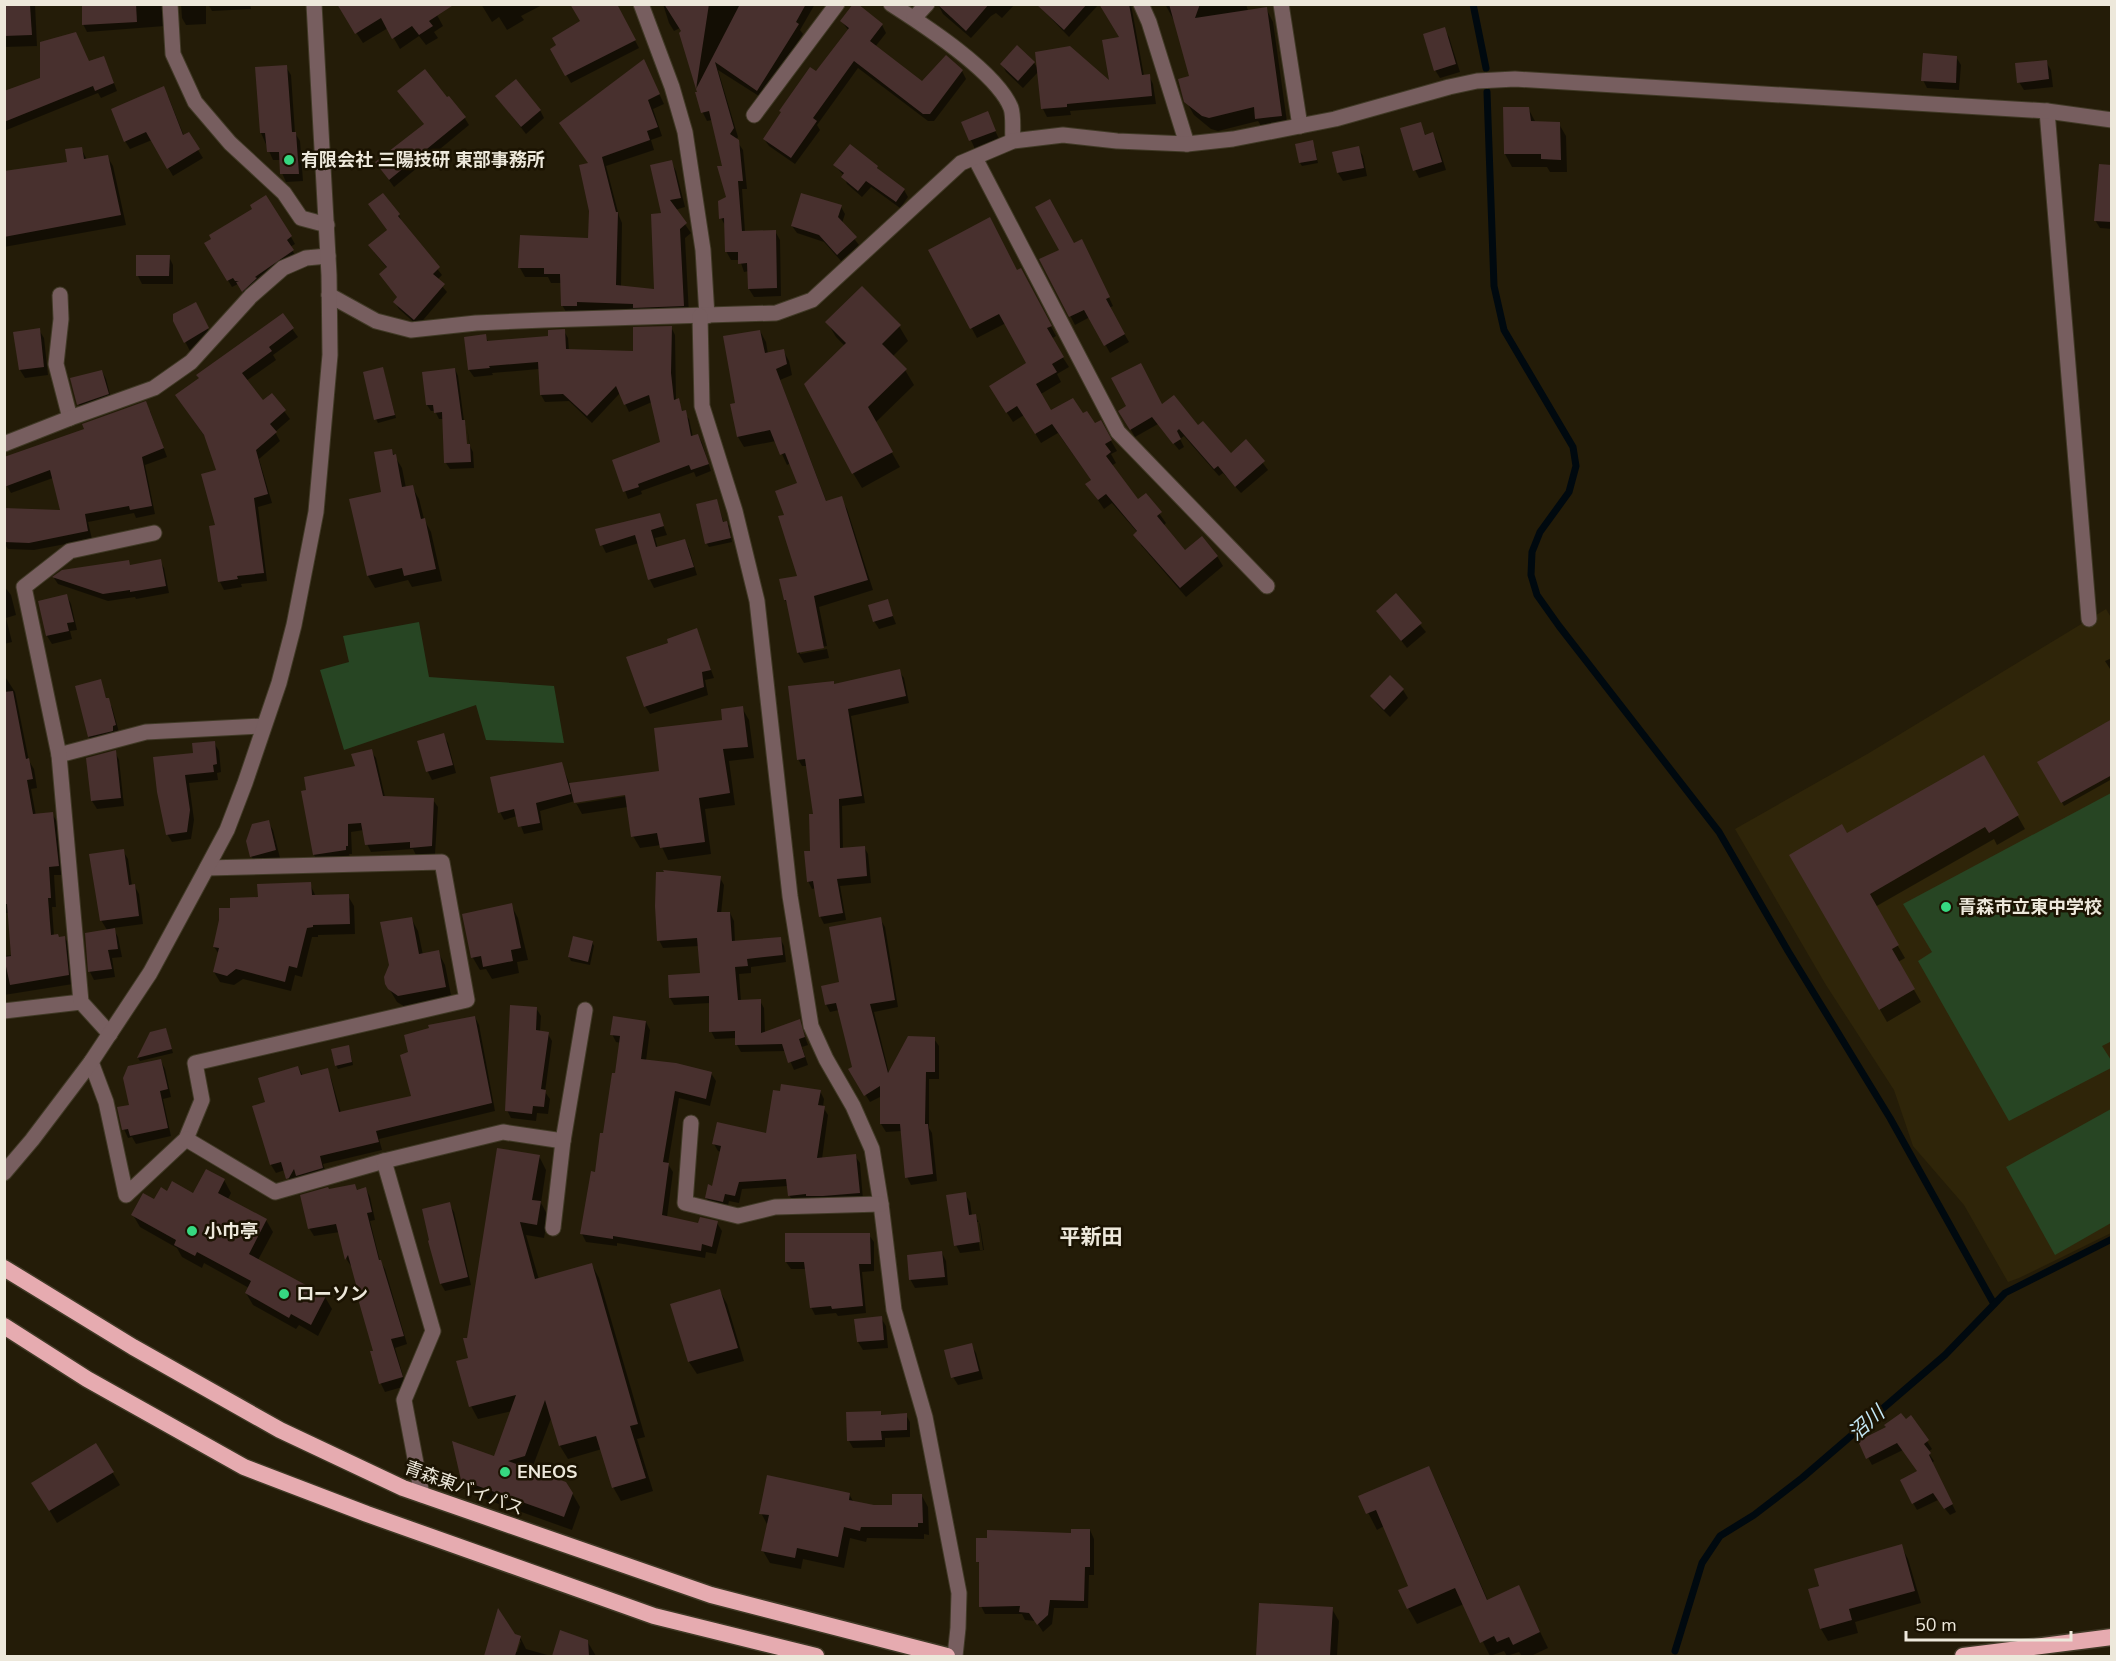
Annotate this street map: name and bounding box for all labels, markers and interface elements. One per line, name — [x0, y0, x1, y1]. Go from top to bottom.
place label: 有限会社 三陽技研 東部事務所 — [301, 148, 545, 172]
marker: 有限会社 三陽技研 東部事務所 — [282, 153, 296, 167]
place label: 青森市立東中学校 — [1958, 895, 2102, 919]
marker: 青森市立東中学校 — [1939, 900, 1953, 914]
place label: 小巾亭 — [204, 1219, 258, 1243]
district label: 平新田 — [1060, 1223, 1123, 1251]
marker: 小巾亭 — [185, 1224, 199, 1238]
place label: ローソン — [296, 1282, 368, 1306]
marker: ローソン — [277, 1287, 291, 1301]
water label: 沼川 — [1842, 1399, 1892, 1447]
street label: 青森東バイパス — [401, 1455, 527, 1521]
place label: ENEOS — [517, 1460, 577, 1484]
marker: ENEOS — [498, 1465, 512, 1479]
scale bar — [1906, 1604, 2071, 1642]
text: 50 m — [1915, 1613, 1957, 1637]

